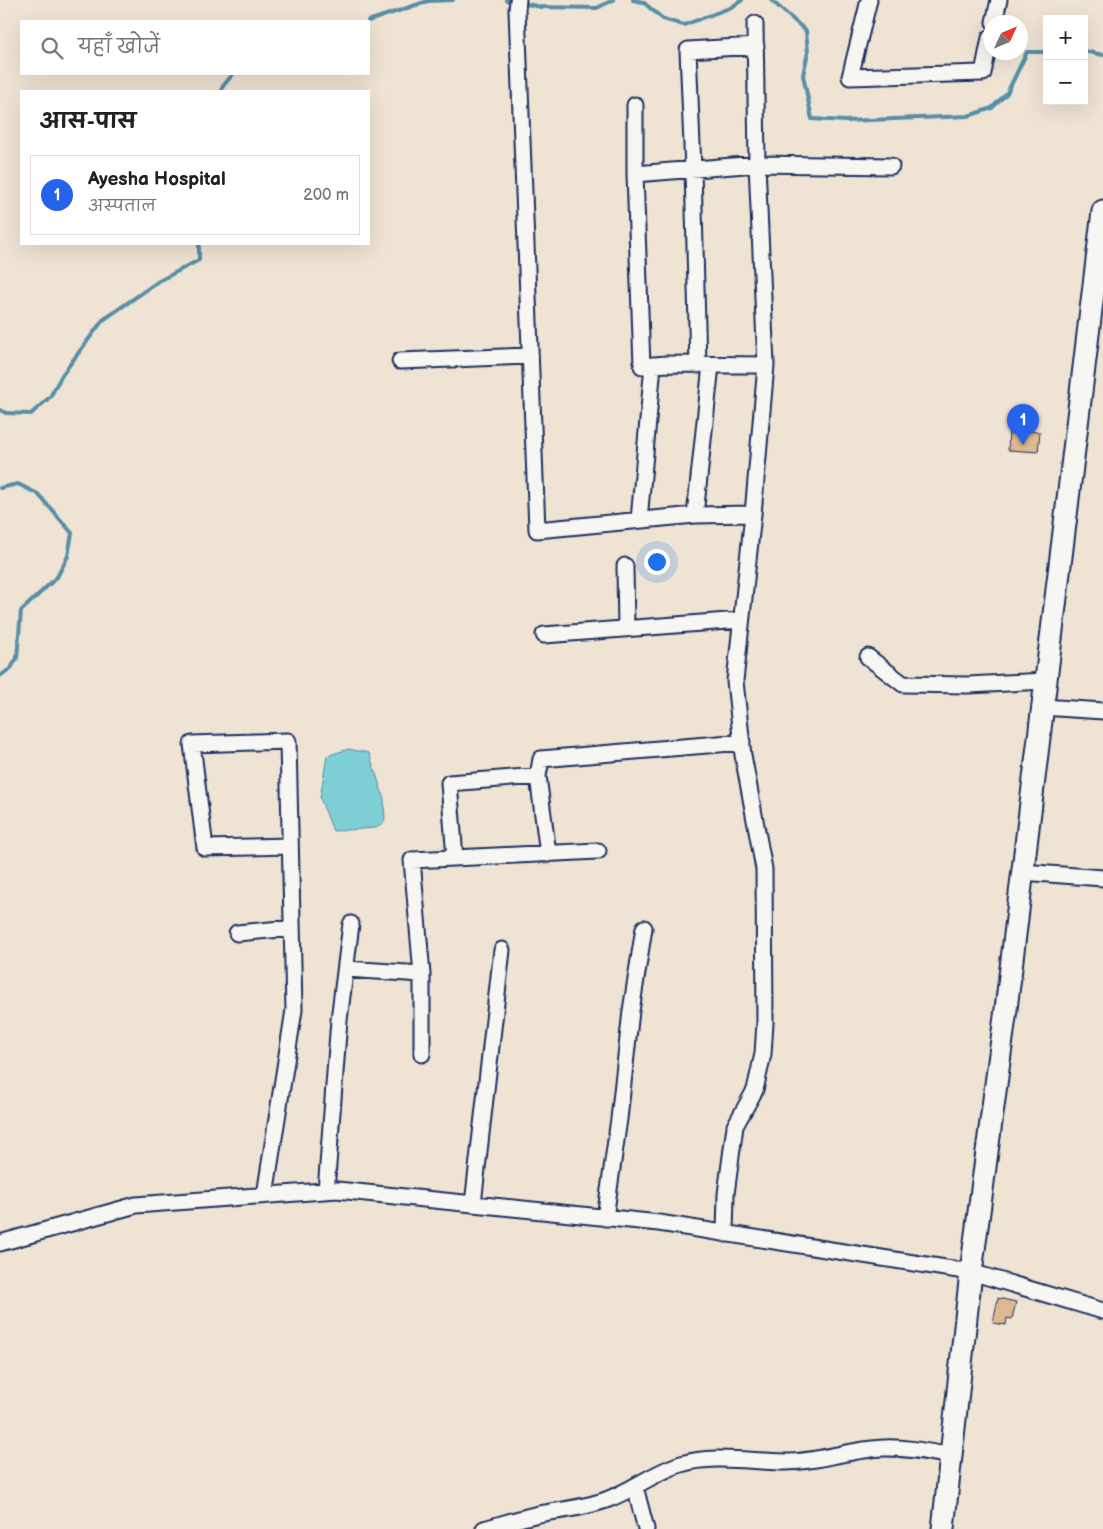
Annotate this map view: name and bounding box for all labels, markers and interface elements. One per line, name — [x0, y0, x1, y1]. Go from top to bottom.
north arrow — [983, 15, 1028, 60]
map controls — [1043, 15, 1088, 105]
button: + — [1043, 15, 1088, 60]
search box — [20, 20, 370, 75]
icon: search — [38, 34, 66, 62]
text: यहाँ खोजें — [78, 36, 160, 59]
button: − — [1043, 60, 1088, 105]
text: आस-पास — [40, 109, 136, 134]
text: Ayesha Hospital — [88, 168, 226, 191]
text: 1 — [54, 186, 60, 205]
text: 200 m — [303, 186, 349, 205]
text: अस्पताल — [88, 197, 156, 216]
pin: 1 — [1007, 404, 1039, 445]
your location — [644, 549, 670, 575]

